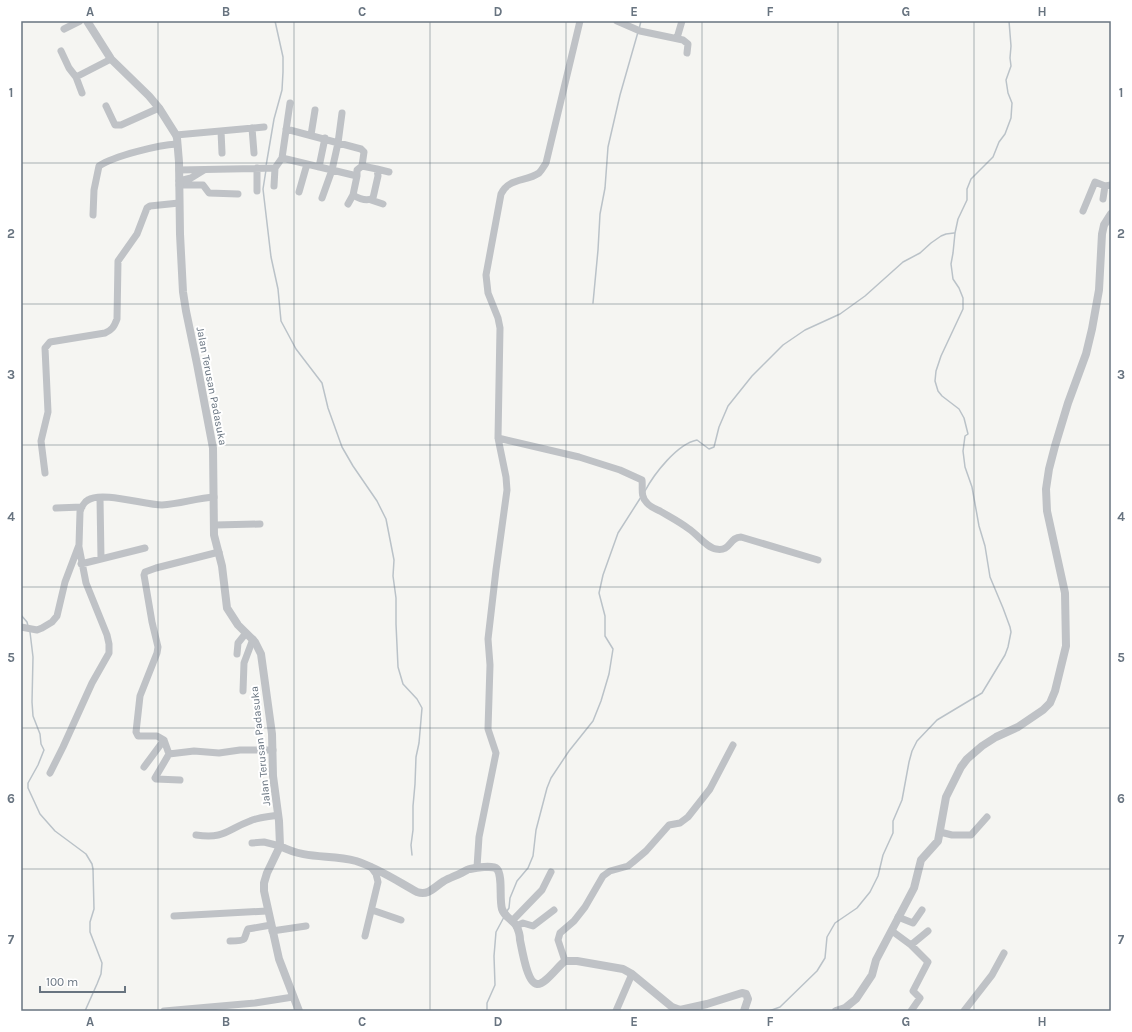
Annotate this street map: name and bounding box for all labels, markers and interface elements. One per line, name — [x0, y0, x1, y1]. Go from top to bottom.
text: A — [86, 4, 94, 19]
text: B — [222, 4, 230, 19]
text: C — [358, 4, 366, 19]
text: D — [494, 4, 503, 19]
text: E — [630, 4, 638, 19]
text: F — [766, 4, 774, 19]
text: G — [902, 4, 910, 19]
text: H — [1037, 4, 1047, 19]
text: 1 — [9, 85, 13, 100]
text: 1 — [1119, 85, 1123, 100]
text: 2 — [7, 226, 15, 241]
text: 2 — [1117, 226, 1125, 241]
street label: Jalan Terusan Padasuka — [194, 326, 229, 446]
text: 3 — [7, 367, 15, 382]
text: 3 — [1117, 367, 1125, 382]
text: 4 — [7, 509, 15, 524]
text: 4 — [1117, 509, 1125, 524]
text: 5 — [7, 650, 15, 665]
text: 5 — [1117, 650, 1125, 665]
street label: Jalan Terusan Padasuka — [248, 685, 273, 806]
text: 6 — [7, 791, 15, 806]
text: 6 — [1117, 791, 1125, 806]
text: 7 — [8, 932, 15, 947]
text: 7 — [1118, 932, 1125, 947]
scale bar — [40, 968, 125, 994]
text: 100 m — [46, 975, 78, 989]
text: A — [86, 1014, 94, 1029]
text: B — [222, 1014, 230, 1029]
text: C — [358, 1014, 366, 1029]
text: D — [494, 1014, 503, 1029]
text: E — [630, 1014, 638, 1029]
text: F — [766, 1014, 774, 1029]
text: G — [902, 1014, 910, 1029]
text: H — [1037, 1014, 1047, 1029]

